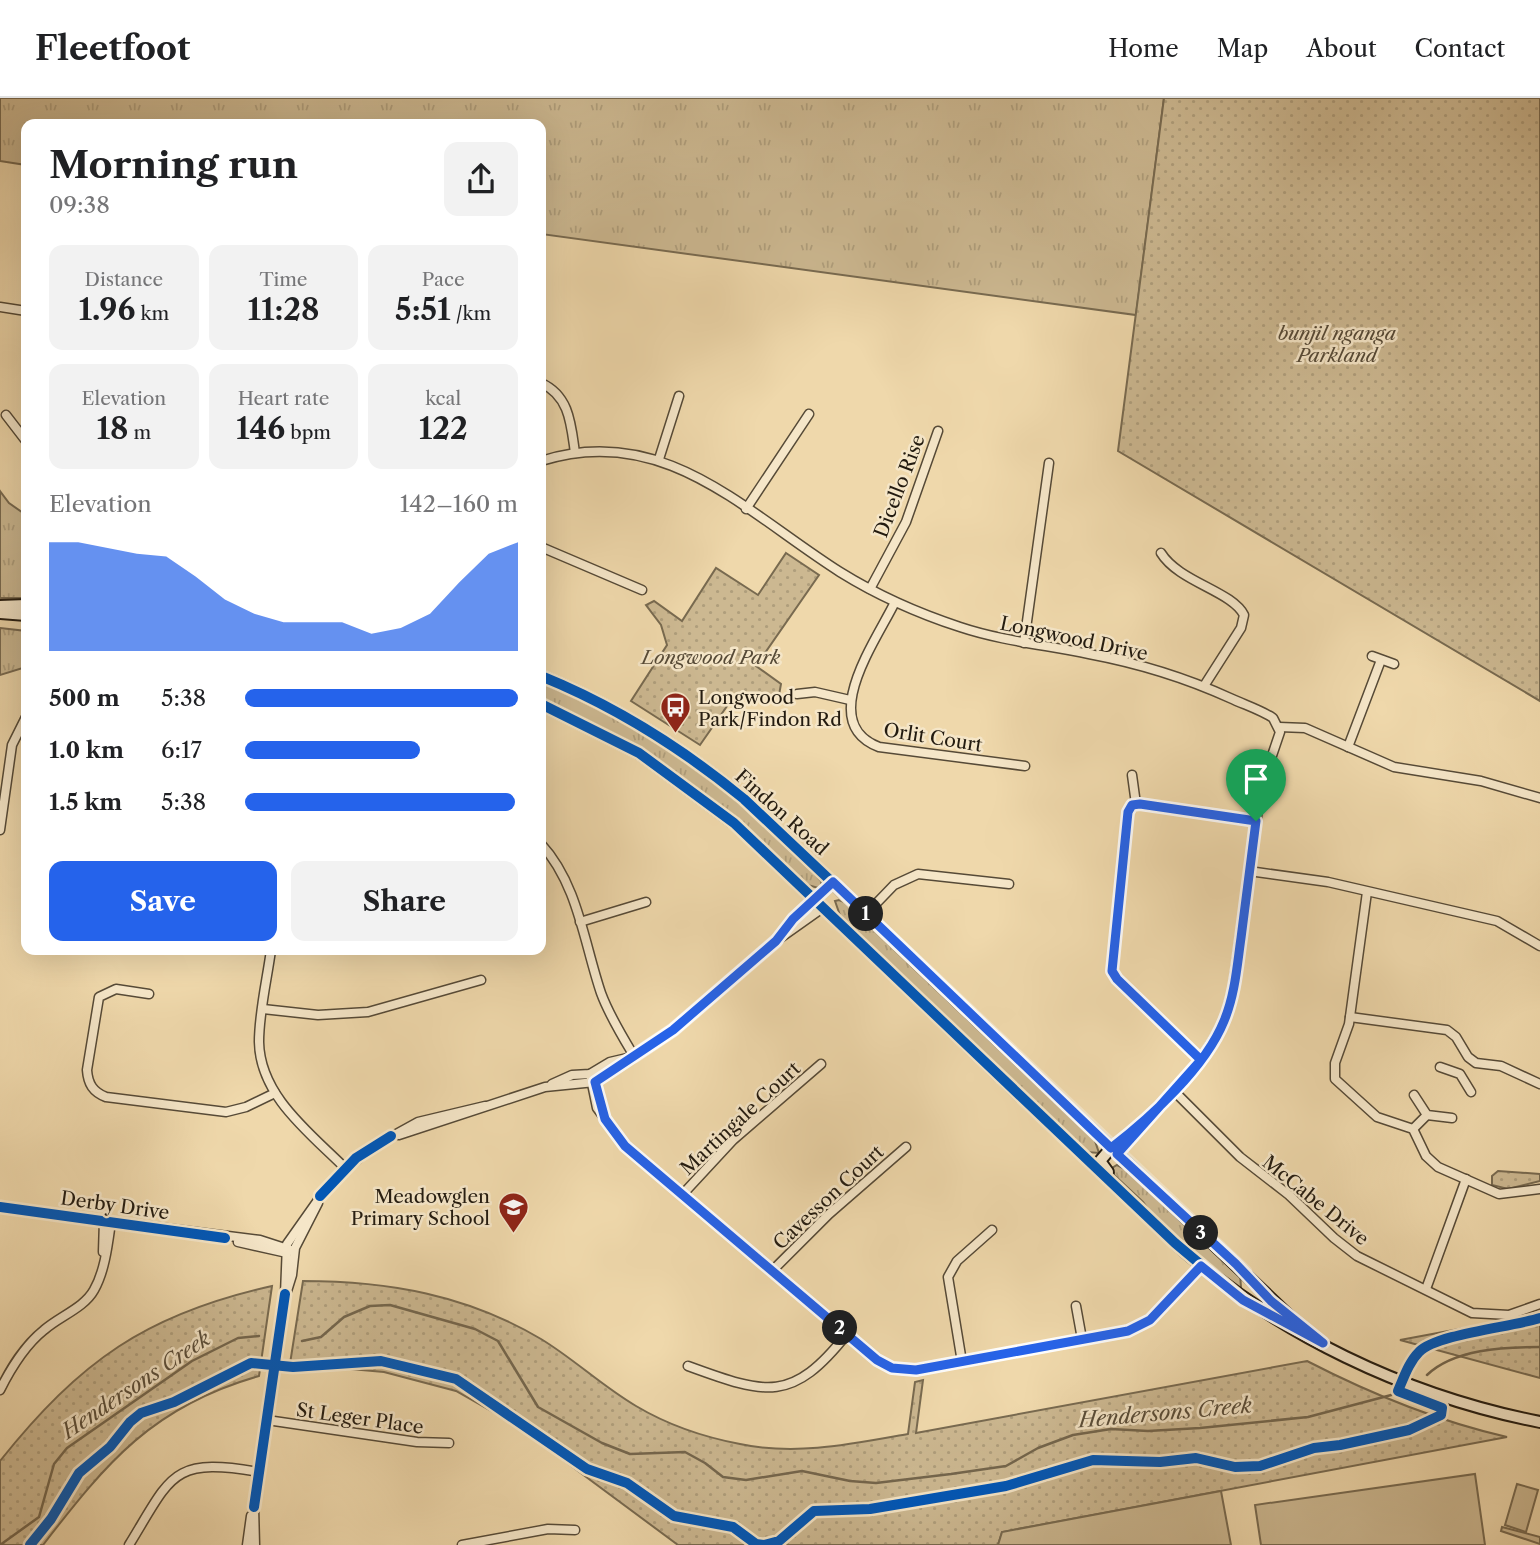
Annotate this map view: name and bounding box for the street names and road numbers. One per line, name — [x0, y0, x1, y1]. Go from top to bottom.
street label: Dicello Rise — [869, 431, 930, 541]
street label: Longwood Drive — [998, 612, 1150, 665]
street label: Orlit Court — [882, 718, 984, 757]
street label: Findon Road — [730, 765, 833, 860]
street label: Martingale Court — [676, 1057, 805, 1180]
street label: Cavesson Court — [768, 1140, 888, 1254]
street label: McCabe Drive — [1258, 1151, 1373, 1250]
street label: Derby Drive — [59, 1186, 171, 1225]
street label: St Leger Place — [295, 1398, 425, 1439]

